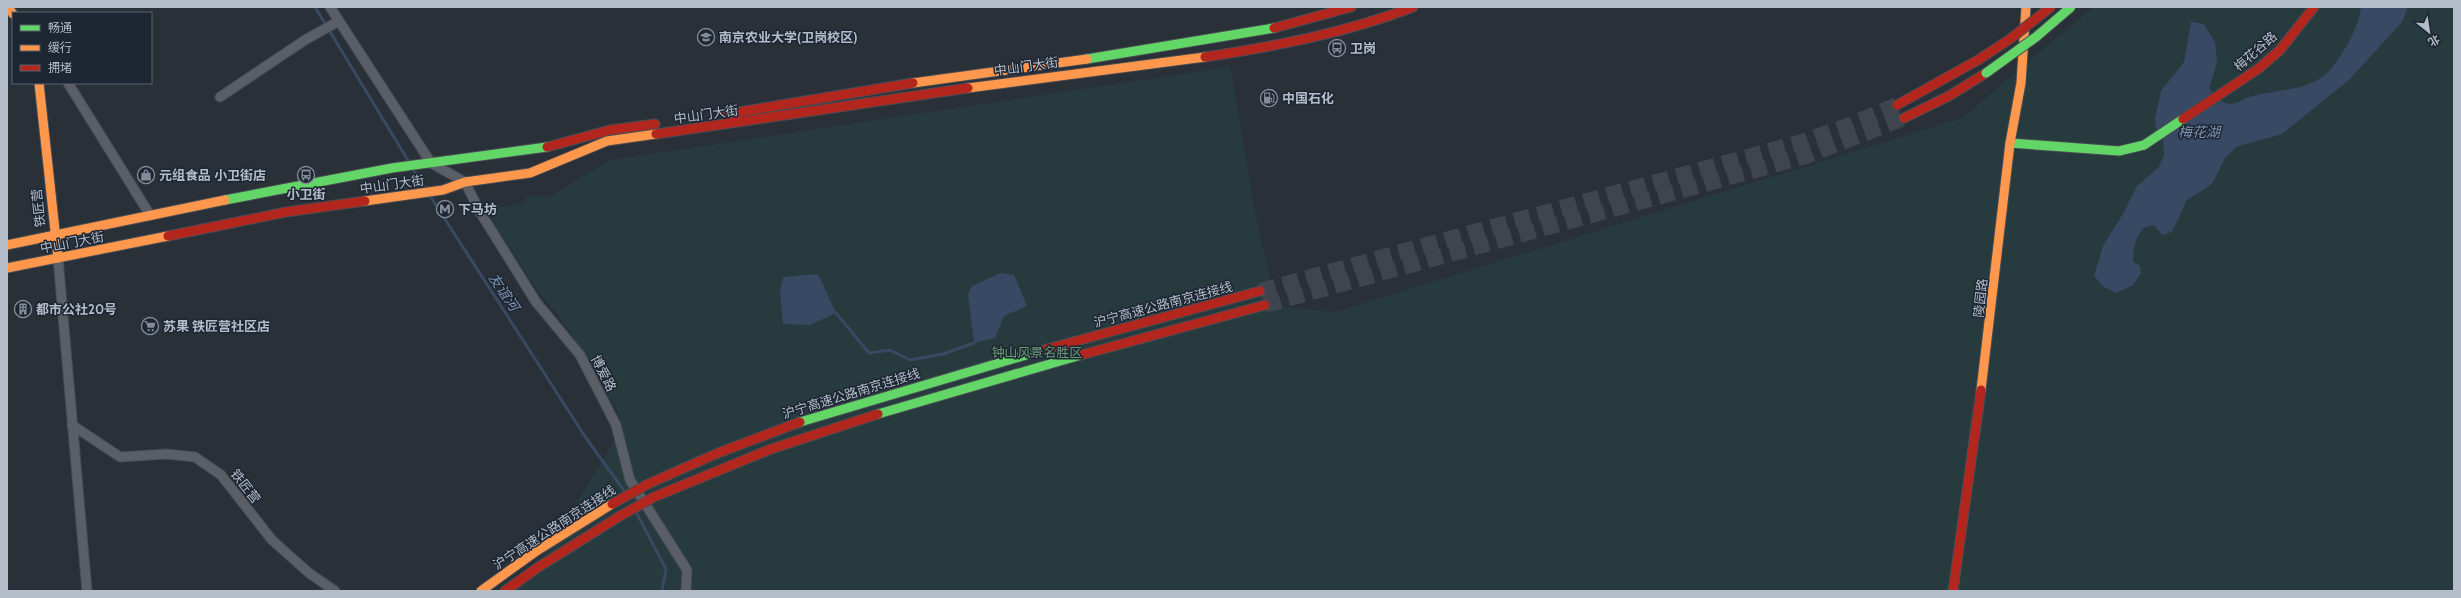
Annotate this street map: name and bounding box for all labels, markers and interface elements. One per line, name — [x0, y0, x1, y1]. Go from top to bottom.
legend — [12, 12, 152, 84]
north arrow — [2409, 12, 2449, 52]
text: 畅通 — [48, 20, 72, 35]
school or university icon: 南京农业大学(卫岗校区) — [696, 27, 716, 47]
street label: 梅花谷路 — [2230, 28, 2280, 74]
place label: 南京农业大学(卫岗校区) — [719, 29, 858, 45]
text: 北 — [2426, 32, 2442, 49]
bus stop icon: 卫岗 — [1327, 38, 1347, 58]
text: 缓行 — [48, 40, 72, 55]
place label: 卫岗 — [1350, 40, 1376, 56]
street label: 中山门大街 — [993, 54, 1059, 78]
text: 拥堵 — [48, 60, 72, 75]
fuel station icon: 中国石化 — [1259, 88, 1279, 108]
place label: 中国石化 — [1282, 90, 1334, 106]
street label: 中山门大街 — [673, 102, 739, 126]
water label: 梅花湖 — [2178, 123, 2222, 141]
shop icon: 元组食品 小卫街店 — [136, 165, 156, 185]
bus stop icon: 小卫街 — [296, 165, 316, 185]
place label: 元组食品 小卫街店 — [159, 167, 266, 183]
street label: 中山门大街 — [359, 172, 425, 196]
place label: 小卫街 — [286, 186, 326, 202]
street label: 铁匠营 — [28, 188, 48, 228]
metro station icon: 下马坊 — [435, 199, 455, 219]
place label: 下马坊 — [458, 201, 497, 217]
street label: 中山门大街 — [39, 228, 105, 256]
water label: 友谊河 — [485, 270, 525, 317]
street label: 沪宁高速公路南京连接线 — [1092, 278, 1234, 330]
street label: 陵园路 — [1970, 278, 1990, 318]
building icon: 都市公社20号 — [13, 299, 33, 319]
place label: 都市公社20号 — [36, 301, 117, 317]
supermarket icon: 苏果 铁匠营社区店 — [140, 316, 160, 336]
place label: 苏果 铁匠营社区店 — [163, 318, 270, 334]
park label: 钟山风景名胜区 — [991, 344, 1083, 360]
street label: 博爱路 — [588, 352, 620, 394]
street label: 沪宁高速公路南京连接线 — [780, 364, 922, 422]
street label: 铁匠营 — [228, 466, 264, 506]
street label: 沪宁高速公路南京连接线 — [490, 481, 618, 573]

